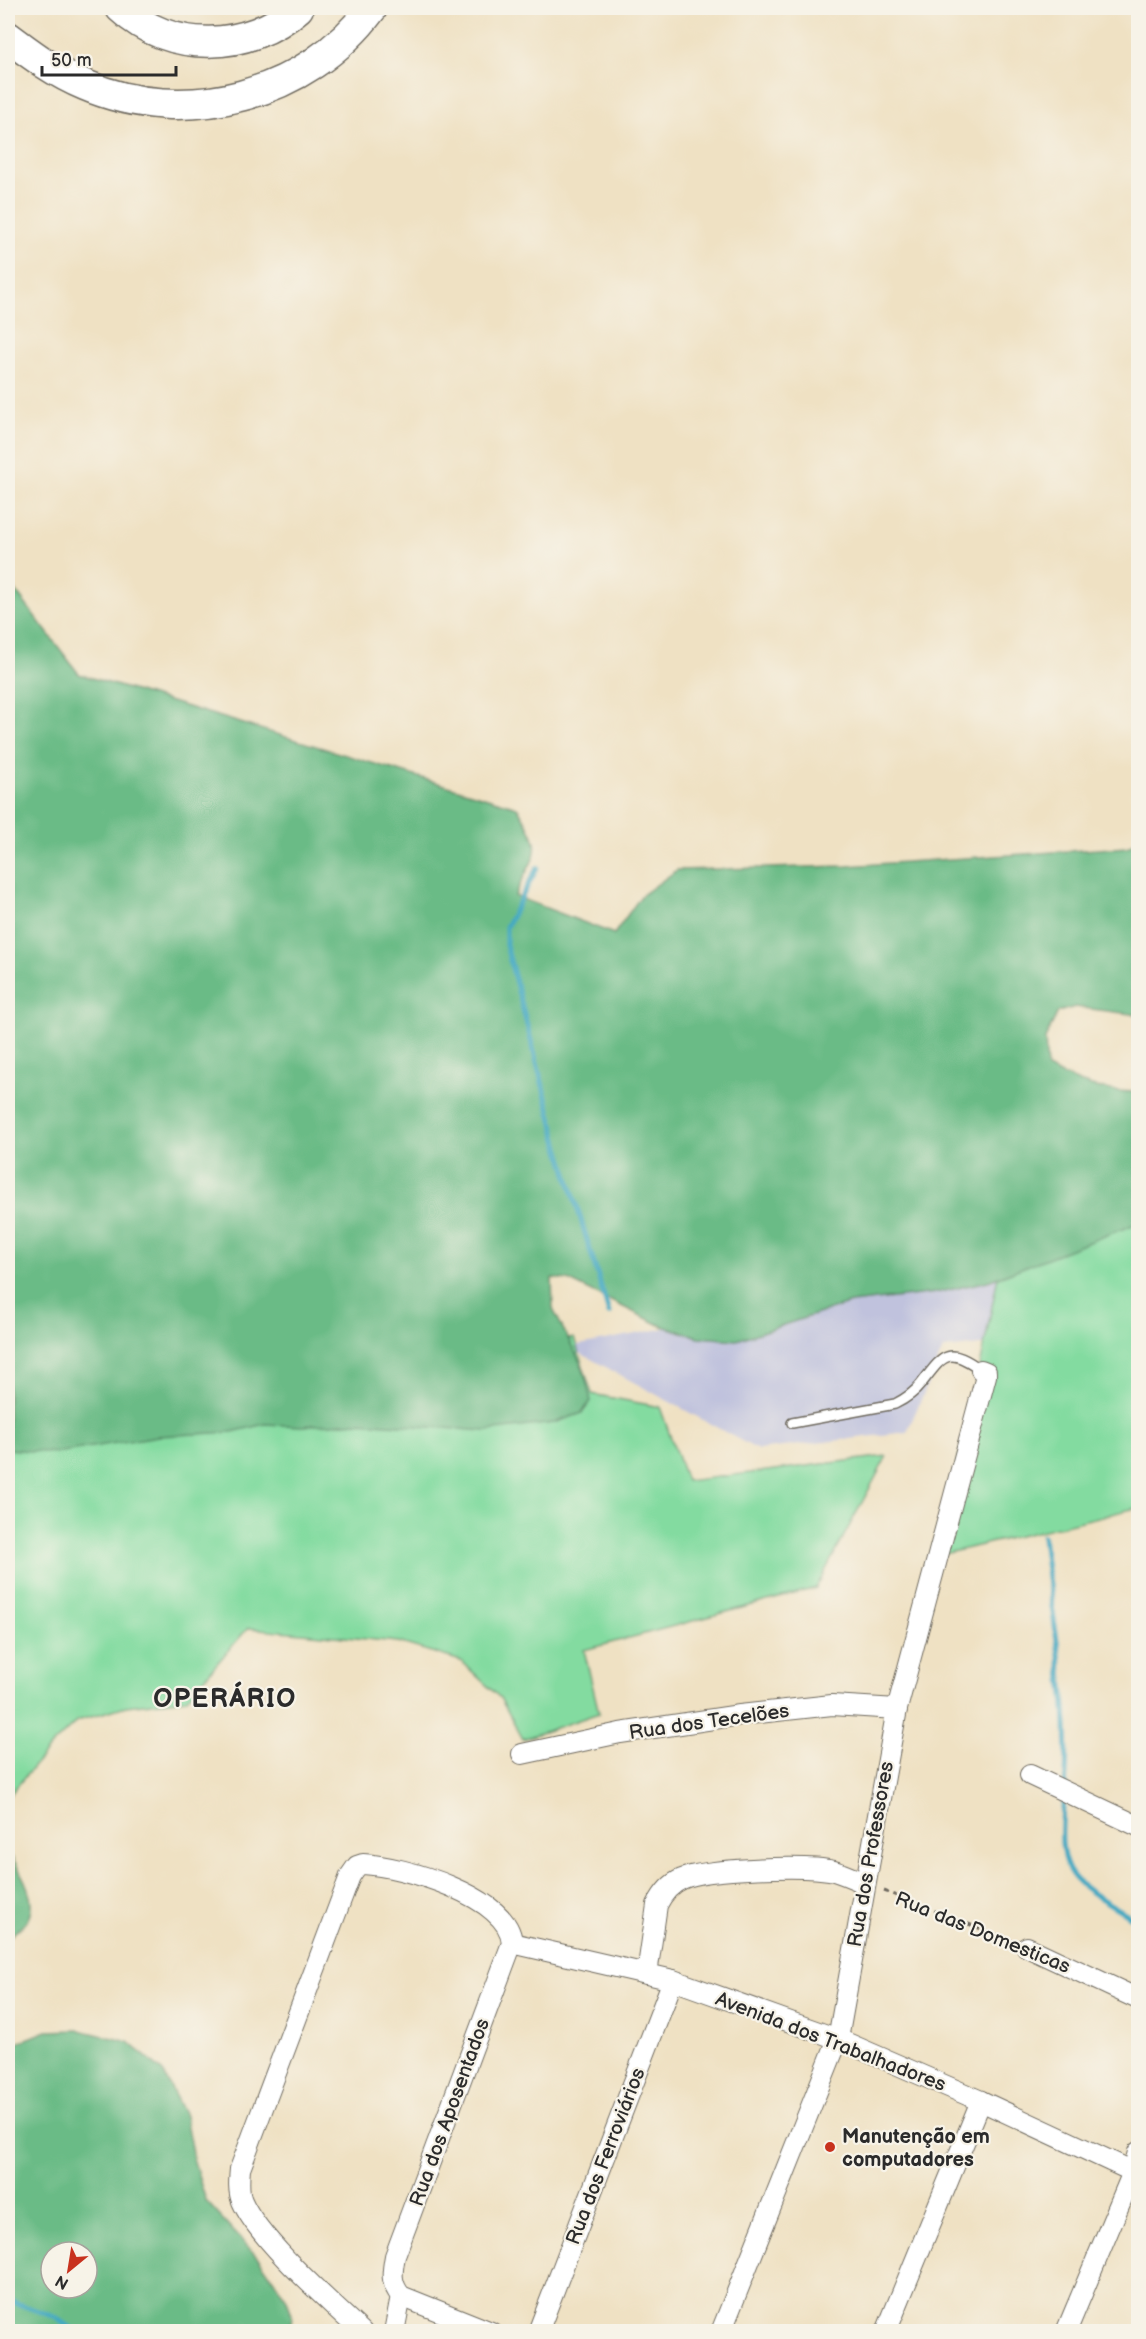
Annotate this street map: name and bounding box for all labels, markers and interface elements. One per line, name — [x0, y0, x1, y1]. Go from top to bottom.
scale bar — [42, 39, 176, 77]
text: 50 m — [51, 50, 92, 71]
district label: OPERÁRIO — [153, 1681, 297, 1715]
street label: Rua dos Tecelões — [628, 1699, 791, 1745]
street label: Rua dos Professores — [843, 1759, 899, 1949]
street label: Rua das Domesticas — [892, 1887, 1074, 1979]
street label: Avenida dos Trabalhadores — [712, 1987, 949, 2097]
street label: Rua dos Aposentados — [405, 2015, 495, 2209]
street label: Rua dos Ferroviários — [561, 2064, 651, 2248]
place label: Manutenção em computadores — [842, 2125, 990, 2172]
marker: Manutenção em computadores — [823, 2140, 837, 2154]
north arrow — [39, 2240, 99, 2300]
text: N — [52, 2270, 72, 2293]

